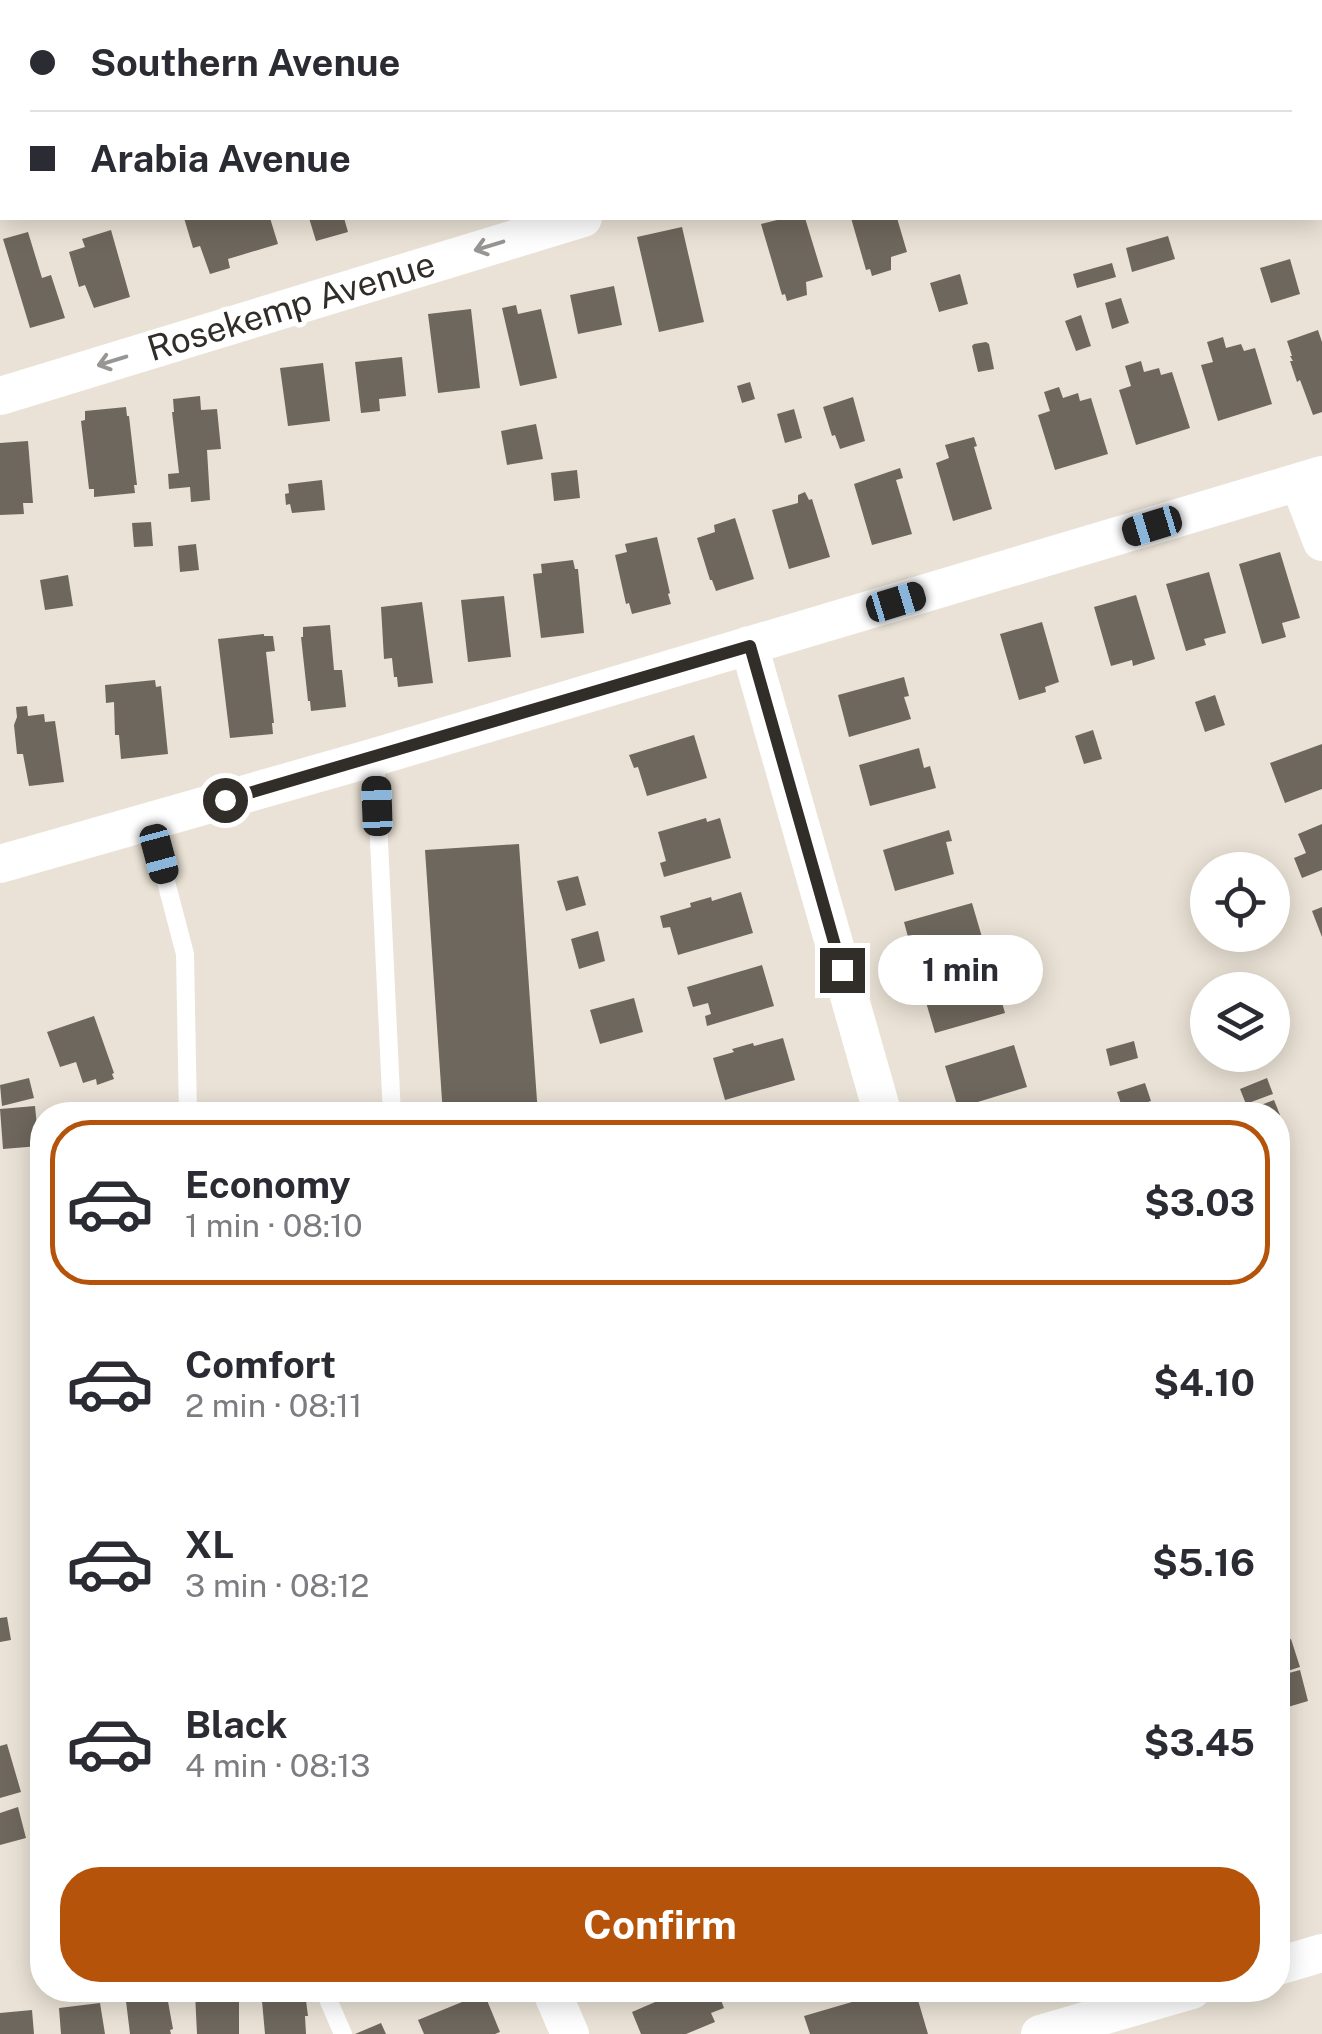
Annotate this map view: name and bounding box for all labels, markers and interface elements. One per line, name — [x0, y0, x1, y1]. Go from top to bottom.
text: Southern Avenue — [90, 40, 401, 85]
text: Arabia Avenue — [90, 136, 351, 181]
one-way arrow — [474, 238, 506, 256]
street label: Rosekemp Avenue — [142, 243, 440, 369]
one-way arrow — [96, 353, 128, 371]
car — [1119, 503, 1185, 549]
car — [863, 579, 929, 625]
car — [361, 775, 393, 837]
route start — [203, 778, 248, 823]
car — [137, 821, 181, 887]
map controls — [1190, 852, 1290, 1072]
button: locate — [1190, 852, 1290, 952]
callout: 1 min — [877, 935, 1042, 1005]
route end — [820, 948, 865, 993]
text: 1 min — [922, 951, 999, 988]
button: layers — [1190, 972, 1290, 1072]
icon: car — [65, 1158, 155, 1248]
text: Economy — [185, 1162, 351, 1207]
text: $3.03 — [1144, 1180, 1255, 1225]
text: 1 min · 08:10 — [185, 1207, 363, 1244]
icon: car — [65, 1338, 155, 1428]
text: Comfort — [185, 1342, 336, 1387]
text: $4.10 — [1153, 1360, 1255, 1405]
text: 2 min · 08:11 — [185, 1387, 362, 1424]
icon: car — [65, 1518, 155, 1608]
text: XL — [185, 1522, 234, 1567]
text: $5.16 — [1152, 1540, 1255, 1585]
text: 3 min · 08:12 — [185, 1567, 369, 1604]
icon: car — [65, 1698, 155, 1788]
text: Black — [185, 1702, 288, 1747]
text: $3.45 — [1144, 1720, 1255, 1765]
text: 4 min · 08:13 — [185, 1747, 370, 1784]
button: Confirm — [60, 1867, 1260, 1982]

